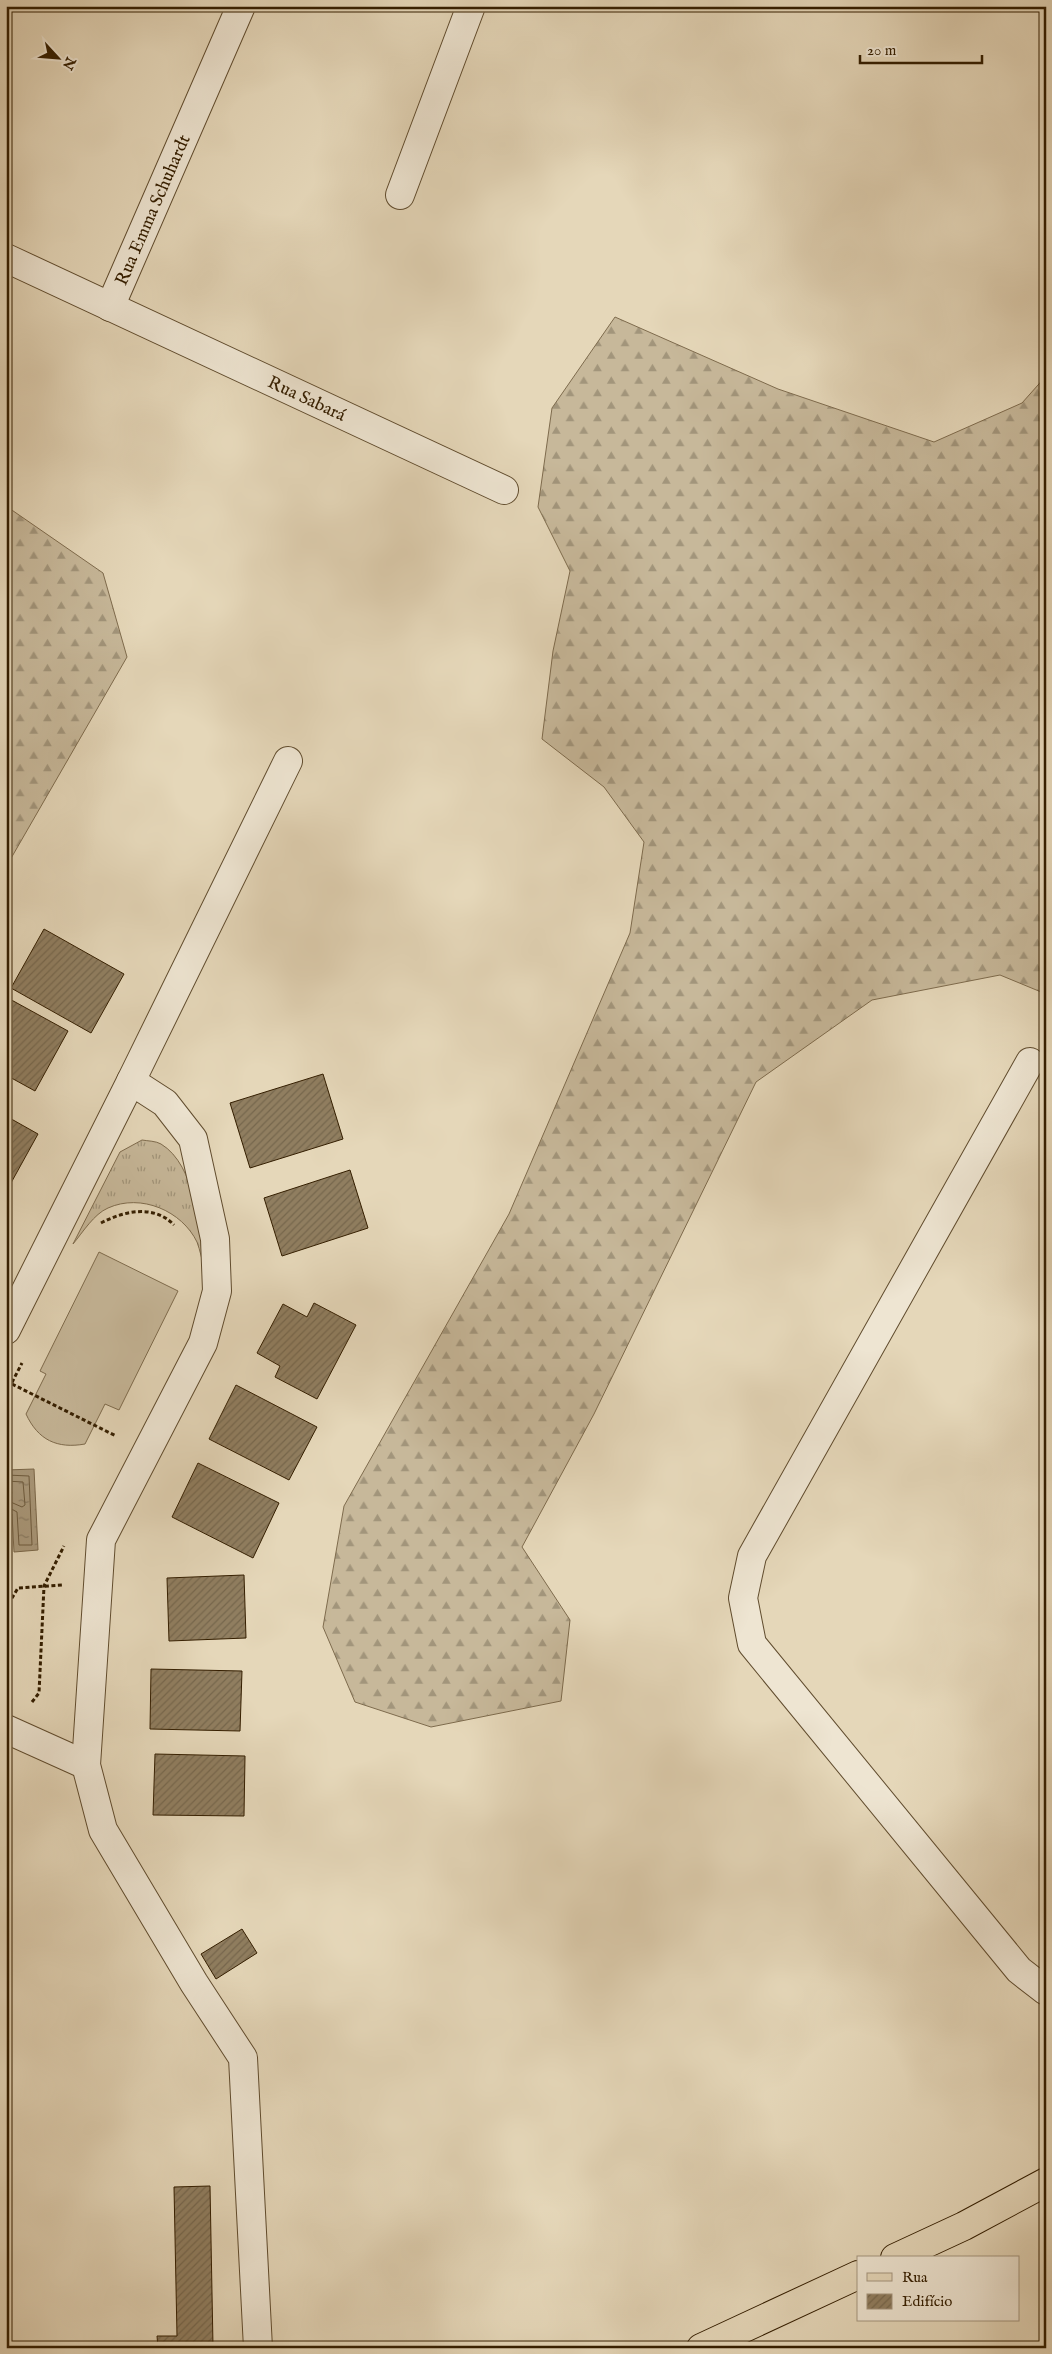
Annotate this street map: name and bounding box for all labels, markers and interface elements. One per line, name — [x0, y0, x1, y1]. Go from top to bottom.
north arrow — [32, 32, 82, 82]
scale bar — [860, 32, 982, 64]
text: 20 m — [867, 41, 897, 60]
text: N — [58, 53, 80, 73]
street label: Rua Emma Schuhardt — [111, 131, 197, 289]
street label: Rua Sabará — [264, 372, 349, 428]
legend — [857, 2256, 1020, 2322]
text: Rua — [902, 2268, 928, 2287]
text: Edifício — [902, 2292, 952, 2311]

